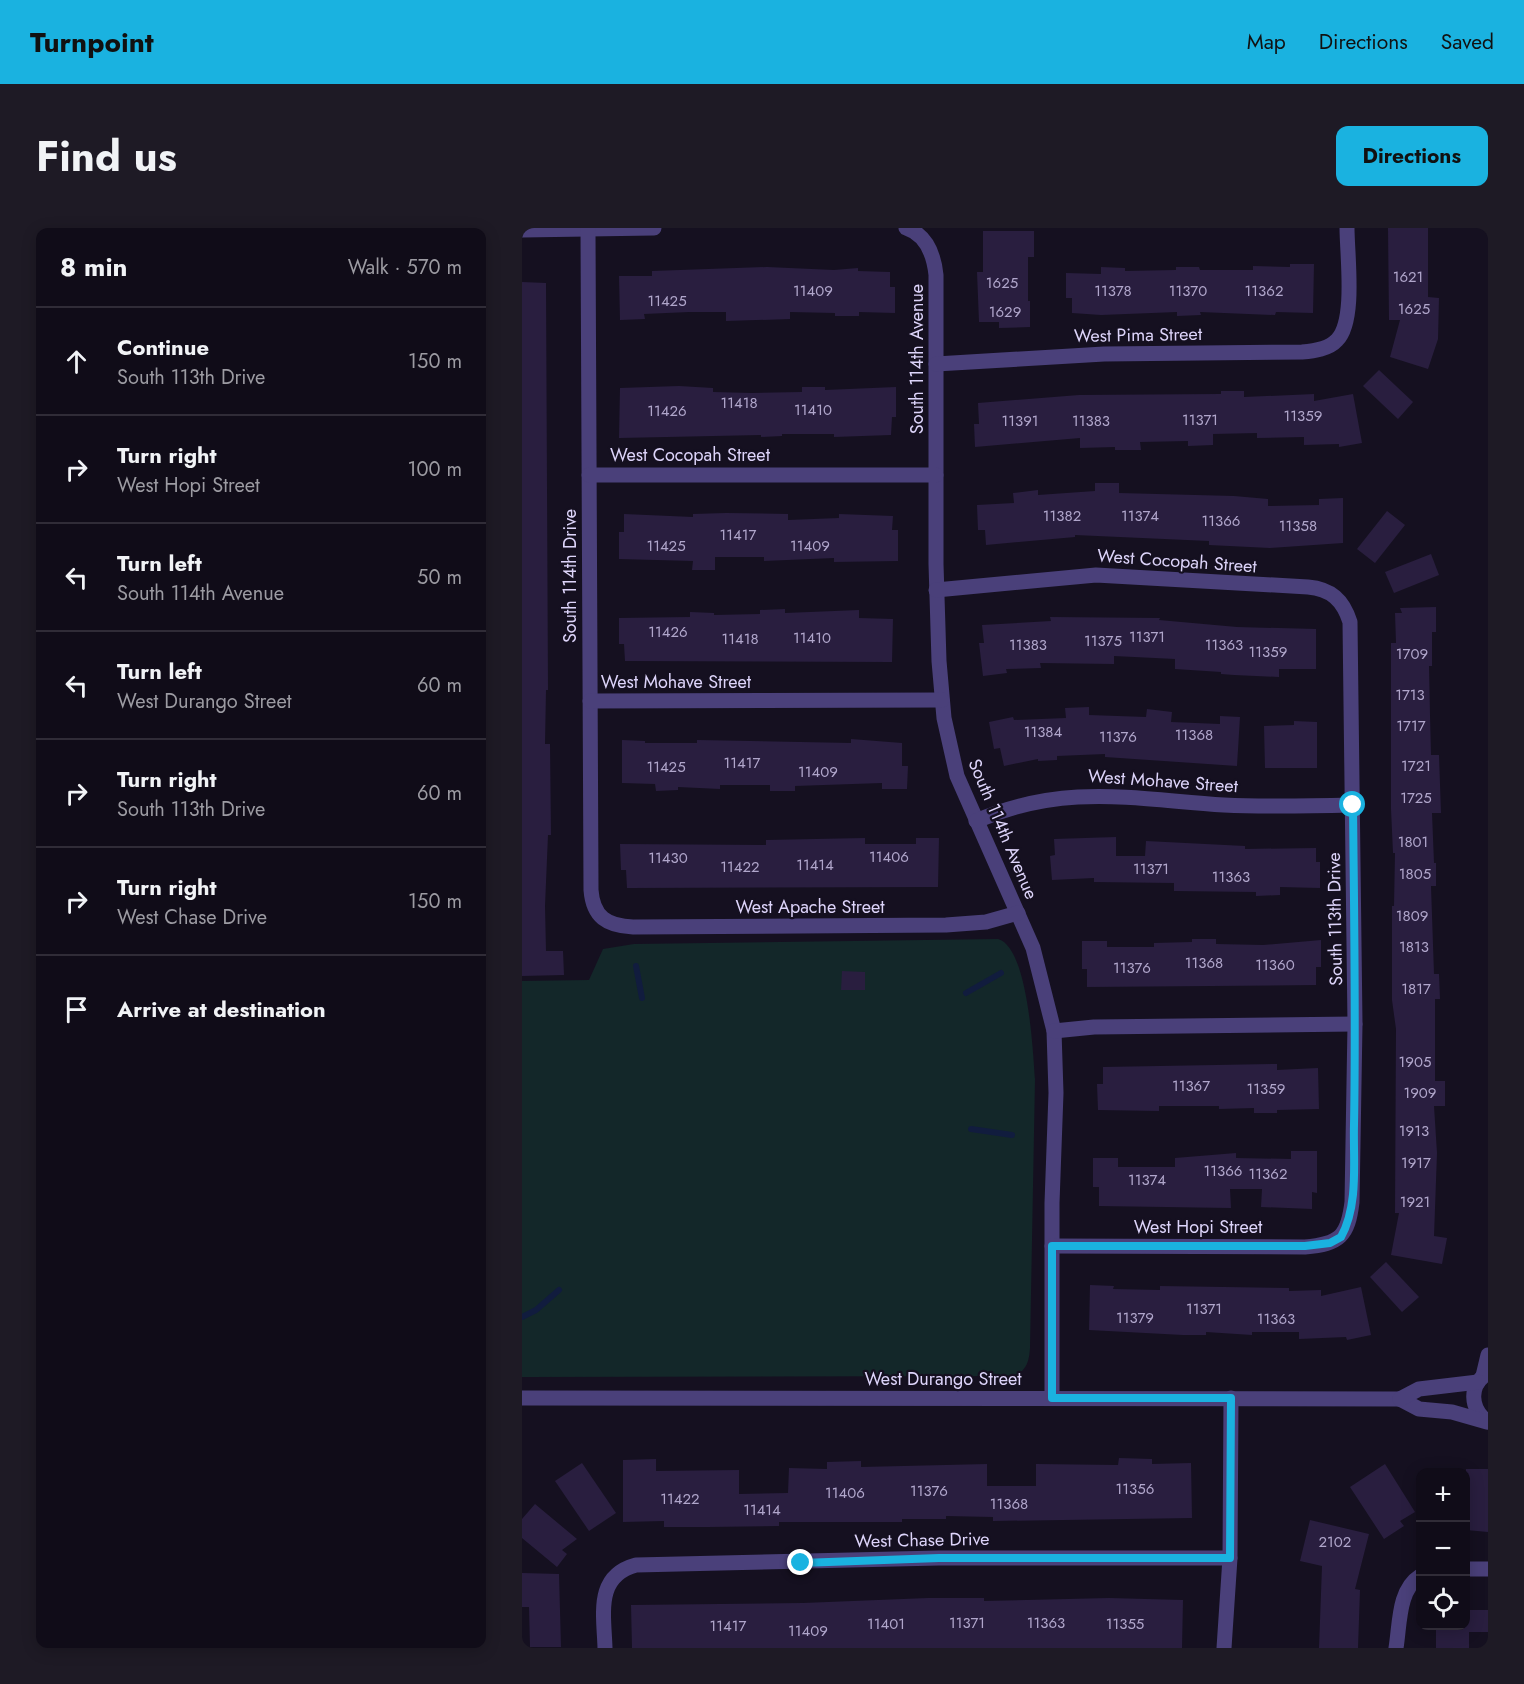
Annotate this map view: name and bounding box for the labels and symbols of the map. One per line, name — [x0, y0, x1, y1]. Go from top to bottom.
house number: 1621 — [1393, 266, 1423, 288]
house number: 1625 — [986, 272, 1018, 294]
house number: 11409 — [793, 280, 833, 302]
house number: 11378 — [1094, 280, 1132, 302]
house number: 11370 — [1169, 280, 1207, 302]
house number: 11362 — [1245, 280, 1283, 302]
street label: South 114th Avenue — [904, 284, 930, 434]
house number: 11425 — [647, 290, 687, 312]
house number: 1625 — [1398, 298, 1430, 320]
house number: 1629 — [989, 301, 1021, 323]
street label: West Pima Street — [1074, 321, 1203, 349]
house number: 11418 — [720, 392, 758, 414]
house number: 11410 — [794, 399, 832, 421]
house number: 11426 — [647, 400, 687, 422]
house number: 11359 — [1284, 405, 1322, 427]
house number: 11371 — [1182, 409, 1218, 431]
house number: 11391 — [1001, 410, 1039, 432]
house number: 11383 — [1072, 410, 1110, 432]
street label: West Cocopah Street — [610, 442, 771, 468]
house number: 11382 — [1043, 505, 1081, 527]
house number: 11374 — [1121, 505, 1159, 527]
street label: South 114th Drive — [557, 509, 583, 643]
house number: 11366 — [1202, 510, 1240, 532]
house number: 11358 — [1279, 515, 1317, 537]
house number: 11417 — [720, 524, 757, 546]
house number: 11425 — [646, 535, 686, 557]
house number: 11409 — [790, 535, 830, 557]
street label: West Cocopah Street — [1096, 542, 1258, 580]
house number: 11426 — [648, 621, 688, 643]
house number: 11371 — [1129, 626, 1165, 648]
house number: 11410 — [793, 627, 831, 649]
house number: 11418 — [721, 628, 759, 650]
house number: 11375 — [1084, 630, 1122, 652]
house number: 11383 — [1009, 634, 1047, 656]
house number: 11363 — [1205, 634, 1243, 656]
house number: 11359 — [1249, 641, 1287, 663]
house number: 1709 — [1396, 643, 1428, 665]
street label: West Mohave Street — [601, 669, 752, 695]
house number: 1713 — [1395, 684, 1425, 706]
house number: 1717 — [1396, 715, 1426, 737]
house number: 11384 — [1024, 721, 1063, 743]
house number: 11368 — [1175, 724, 1213, 746]
house number: 11376 — [1099, 726, 1137, 748]
house number: 11417 — [724, 752, 761, 774]
street label: South 114th Avenue — [962, 755, 1044, 903]
house number: 1721 — [1401, 755, 1431, 777]
house number: 11425 — [646, 756, 686, 778]
house number: 11409 — [798, 761, 838, 783]
street label: West Mohave Street — [1087, 763, 1240, 799]
house number: 1725 — [1400, 787, 1432, 809]
route start — [1339, 791, 1365, 817]
house number: 1801 — [1398, 831, 1428, 853]
house number: 11406 — [869, 846, 909, 868]
house number: 11430 — [648, 847, 688, 869]
street label: South 113th Drive — [1321, 852, 1349, 986]
house number: 11414 — [796, 854, 834, 876]
house number: 11422 — [720, 856, 760, 878]
house number: 11371 — [1133, 858, 1169, 880]
house number: 1805 — [1399, 863, 1431, 885]
house number: 11363 — [1212, 866, 1250, 888]
street label: West Apache Street — [735, 894, 885, 920]
house number: 1809 — [1396, 905, 1428, 927]
house number: 1813 — [1399, 936, 1429, 958]
house number: 11368 — [1185, 952, 1223, 974]
house number: 11360 — [1255, 954, 1295, 976]
house number: 11376 — [1113, 957, 1151, 979]
house number: 1817 — [1401, 978, 1431, 1000]
house number: 1905 — [1399, 1051, 1431, 1073]
house number: 11367 — [1172, 1075, 1210, 1097]
house number: 11359 — [1247, 1078, 1285, 1100]
house number: 1909 — [1403, 1082, 1437, 1104]
house number: 1913 — [1399, 1120, 1429, 1142]
house number: 1917 — [1401, 1152, 1431, 1174]
house number: 11366 — [1204, 1160, 1242, 1182]
house number: 11362 — [1249, 1163, 1287, 1185]
house number: 11374 — [1128, 1169, 1166, 1191]
house number: 1921 — [1400, 1191, 1430, 1213]
street label: West Hopi Street — [1134, 1214, 1263, 1240]
house number: 11371 — [1186, 1298, 1222, 1320]
house number: 11379 — [1116, 1307, 1154, 1329]
house number: 11363 — [1257, 1308, 1295, 1330]
street label: West Durango Street — [864, 1366, 1022, 1392]
house number: 11356 — [1116, 1478, 1154, 1500]
house number: 11376 — [910, 1480, 948, 1502]
house number: 11406 — [825, 1482, 865, 1504]
house number: 11422 — [660, 1488, 700, 1510]
house number: 11368 — [990, 1493, 1028, 1515]
house number: 11414 — [743, 1499, 781, 1521]
street label: West Chase Drive — [854, 1526, 990, 1554]
house number: 2102 — [1319, 1531, 1351, 1553]
route end — [787, 1549, 813, 1575]
house number: 11371 — [949, 1612, 985, 1634]
house number: 11363 — [1027, 1612, 1065, 1634]
house number: 11401 — [867, 1613, 905, 1635]
house number: 11355 — [1106, 1613, 1144, 1635]
house number: 11417 — [710, 1615, 747, 1637]
house number: 11409 — [788, 1620, 828, 1642]

